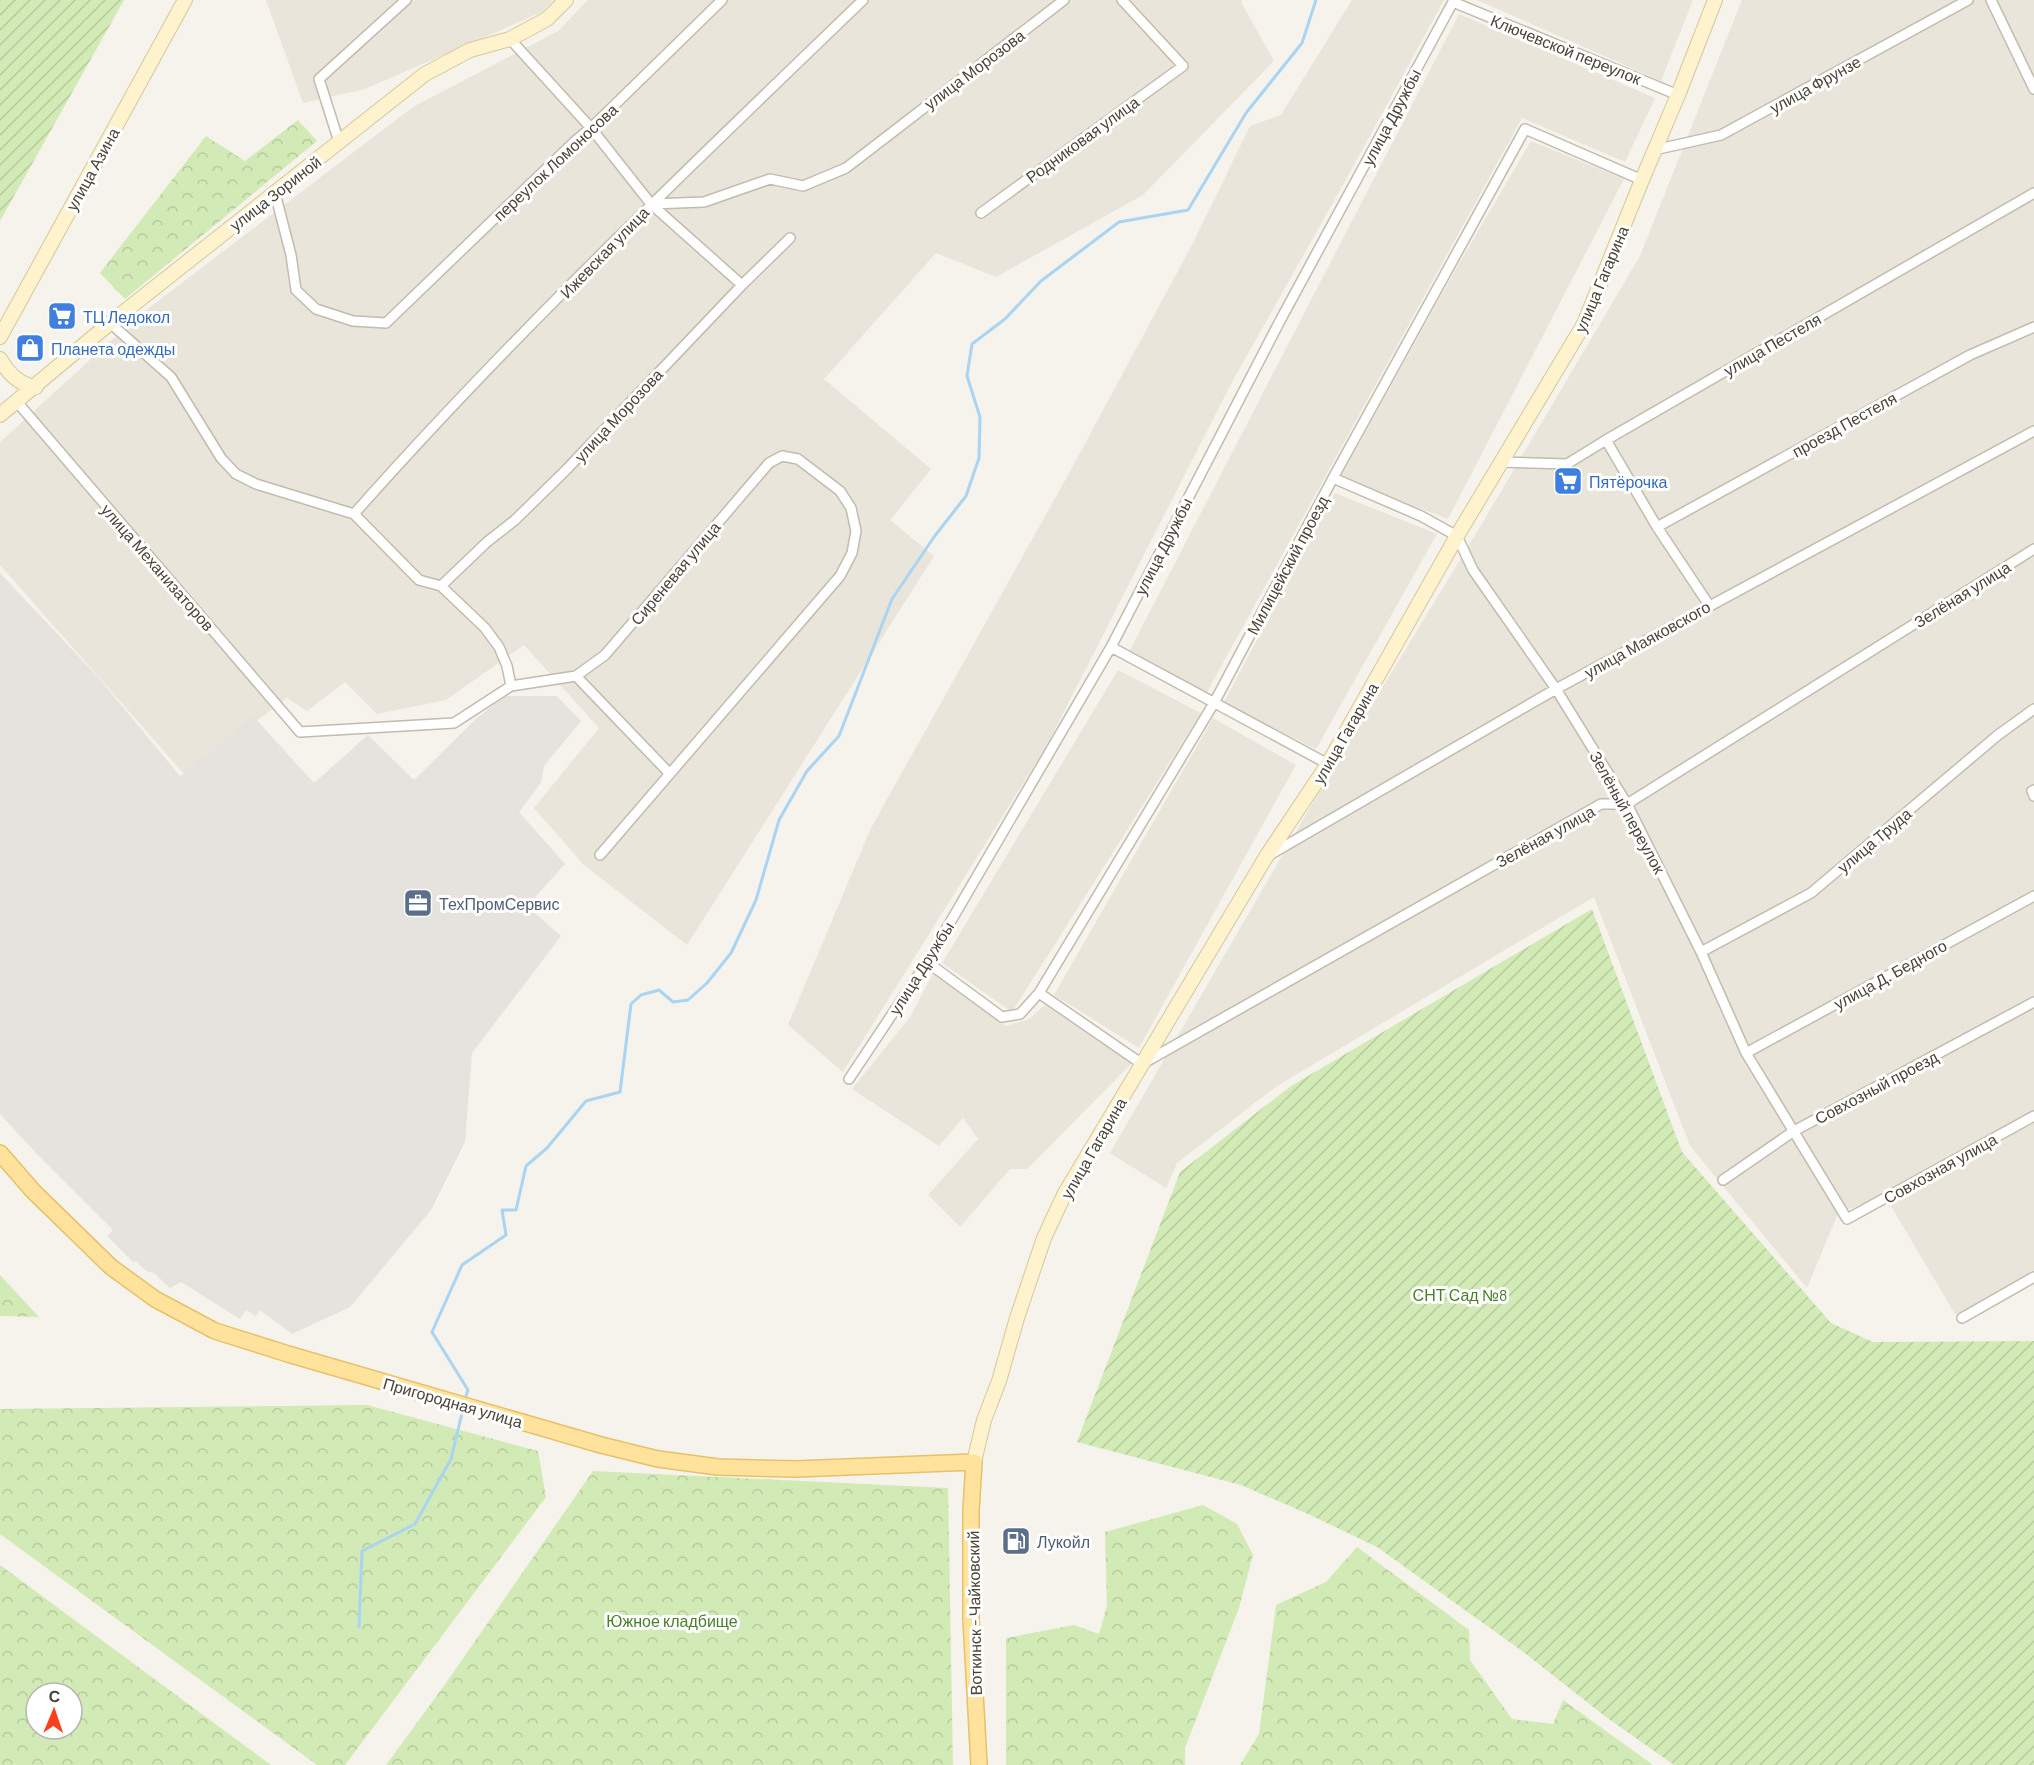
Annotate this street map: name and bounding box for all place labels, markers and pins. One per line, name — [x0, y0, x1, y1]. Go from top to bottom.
supermarket icon: ТЦ Ледокол — [46, 300, 78, 332]
place label: ТЦ Ледокол — [83, 307, 170, 326]
shop icon: Планета одежды — [14, 332, 46, 364]
place label: Планета одежды — [51, 339, 175, 358]
supermarket icon: Пятёрочка — [1552, 465, 1584, 497]
place label: Пятёрочка — [1589, 472, 1668, 491]
office icon: ТехПромСервис — [402, 887, 434, 919]
place label: ТехПромСервис — [439, 894, 560, 913]
fuel station icon: Лукойл — [1000, 1525, 1032, 1557]
place label: Лукойл — [1037, 1532, 1090, 1551]

